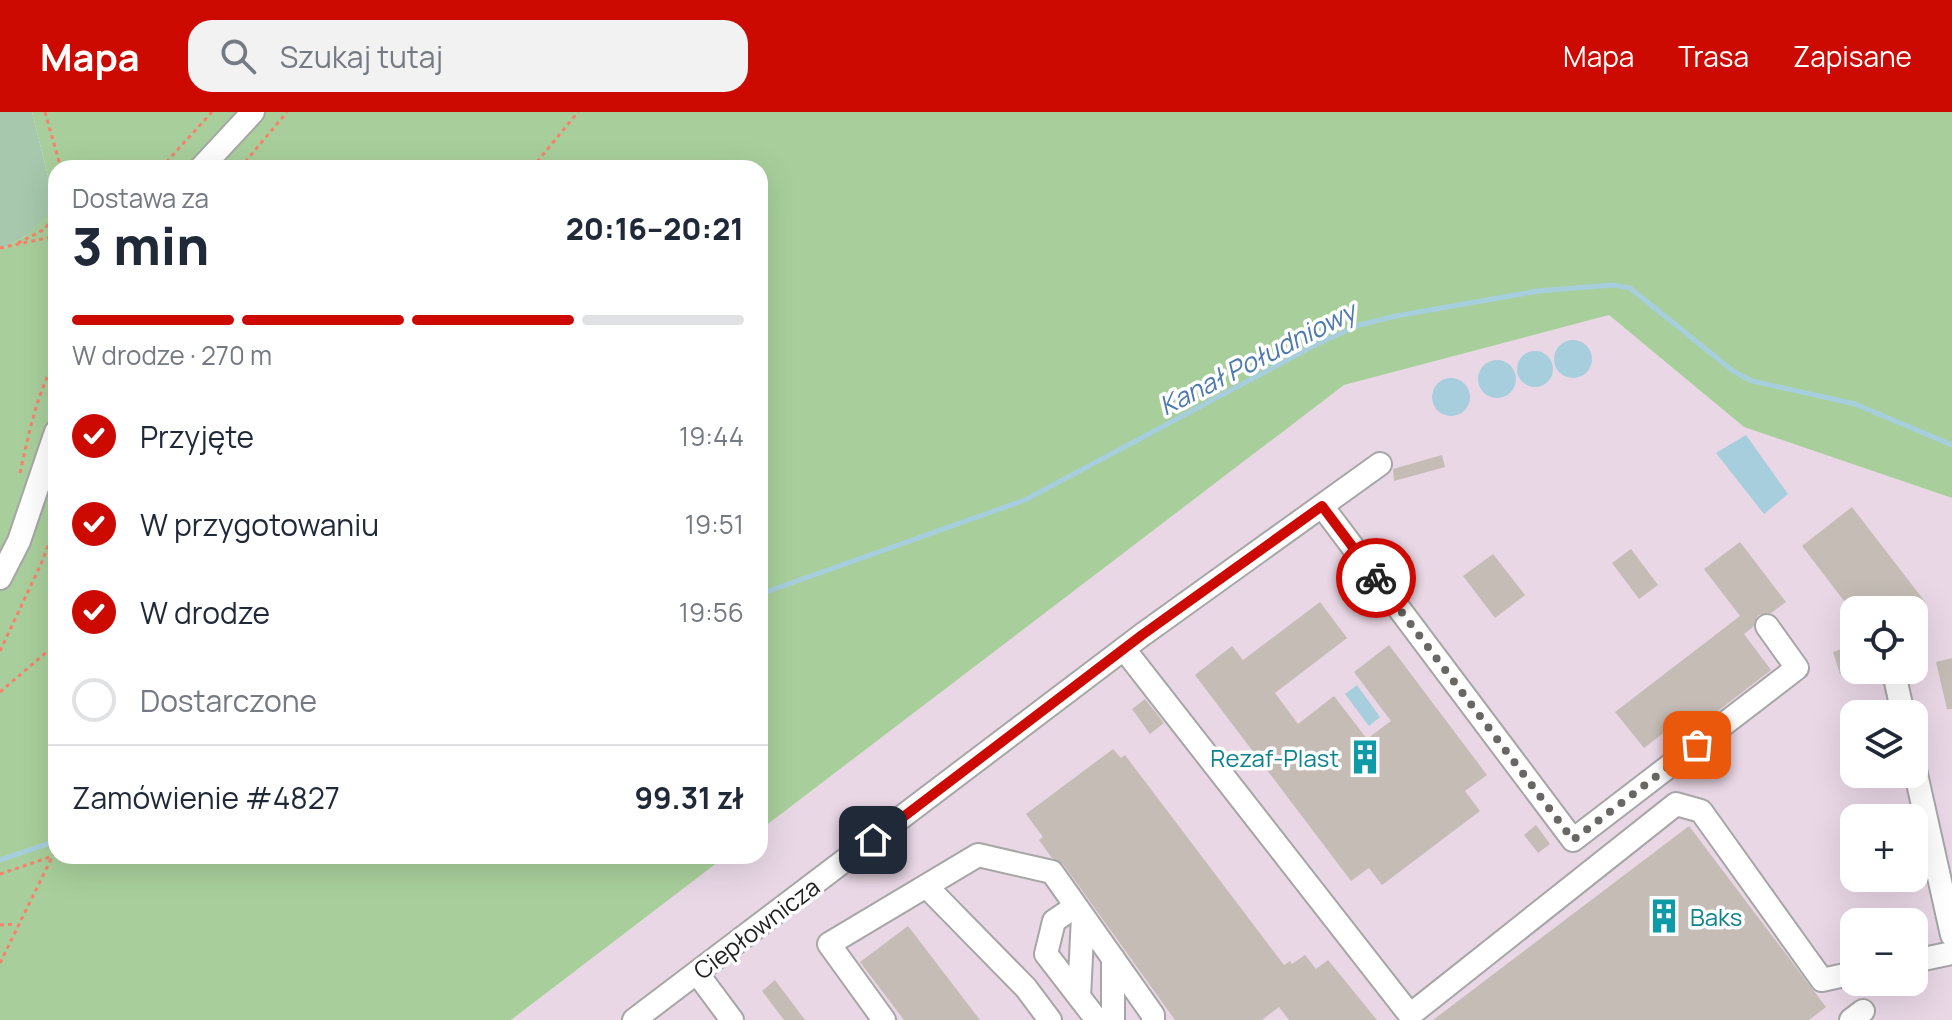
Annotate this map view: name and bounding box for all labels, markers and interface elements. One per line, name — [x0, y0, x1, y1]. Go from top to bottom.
search box — [188, 20, 748, 92]
text: Mapa — [40, 30, 140, 82]
icon: search — [216, 34, 260, 78]
text: Szukaj tutaj — [280, 36, 443, 77]
text: Mapa — [1563, 37, 1634, 75]
text: Trasa — [1678, 37, 1749, 75]
text: Zapisane — [1793, 37, 1912, 75]
text: Dostawa za — [72, 180, 209, 216]
text: 20:16–20:21 — [566, 208, 744, 249]
text: 3 min — [72, 210, 209, 281]
water label: Kanał Południowy — [1152, 291, 1364, 423]
text: W drodze · 270 m — [72, 337, 272, 373]
icon: check — [72, 414, 116, 458]
text: Przyjęte — [140, 416, 254, 457]
text: 19:44 — [679, 418, 744, 454]
icon: check — [72, 502, 116, 546]
text: W przygotowaniu — [140, 504, 379, 545]
text: 19:51 — [685, 506, 744, 542]
courier — [1336, 538, 1416, 618]
icon: bike — [1354, 556, 1398, 600]
icon: check — [72, 590, 116, 634]
text: W drodze — [140, 592, 270, 633]
text: 19:56 — [679, 594, 744, 630]
map controls — [1840, 596, 1928, 996]
button: locate — [1840, 596, 1928, 684]
text: Dostarczone — [140, 680, 317, 721]
button: layers — [1840, 700, 1928, 788]
pin — [1663, 711, 1731, 779]
icon: bag — [1675, 723, 1719, 767]
building icon: Rezaf-Plast — [1346, 738, 1384, 776]
place label: Rezaf-Plast — [1210, 741, 1339, 774]
text: Zamówienie #4827 — [72, 777, 340, 818]
text: 99.31 zł — [634, 777, 744, 818]
button: + — [1840, 804, 1928, 892]
pin — [839, 806, 907, 874]
icon: home — [851, 818, 895, 862]
street label: Ciepłownicza — [686, 870, 826, 986]
building icon: Baks — [1645, 897, 1683, 935]
place label: Baks — [1690, 900, 1742, 933]
button: − — [1840, 908, 1928, 996]

